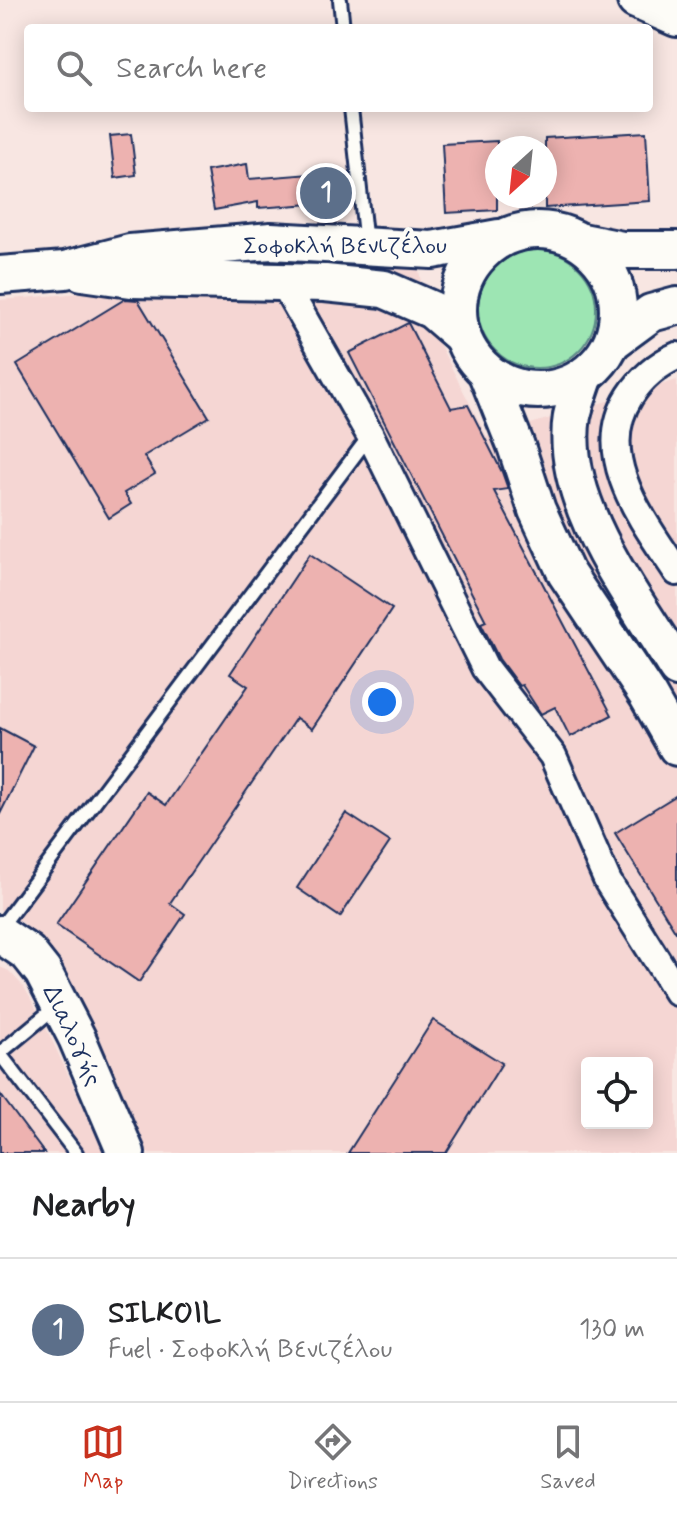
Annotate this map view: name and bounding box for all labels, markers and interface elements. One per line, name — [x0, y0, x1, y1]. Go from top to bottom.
search box — [24, 24, 653, 112]
icon: search — [52, 46, 96, 90]
text: Search here — [116, 49, 267, 88]
north arrow — [485, 136, 557, 208]
pin: 1 — [300, 163, 352, 223]
street label: Σοφοκλή Βενιζέλου — [243, 230, 447, 262]
your location — [362, 682, 402, 722]
street label: Διαλογής — [35, 980, 108, 1091]
map controls — [581, 1057, 653, 1129]
button: locate — [581, 1057, 653, 1129]
text: Nearby — [32, 1183, 136, 1228]
text: SILKOIL — [108, 1294, 221, 1333]
text: 1 — [52, 1313, 64, 1347]
text: 130 m — [579, 1313, 645, 1347]
text: Fuel · Σοφοκλή Βενιζέλου — [108, 1333, 392, 1367]
tab: Map — [81, 1420, 125, 1496]
tab: Directions — [287, 1420, 378, 1496]
tab: Saved — [540, 1420, 596, 1496]

